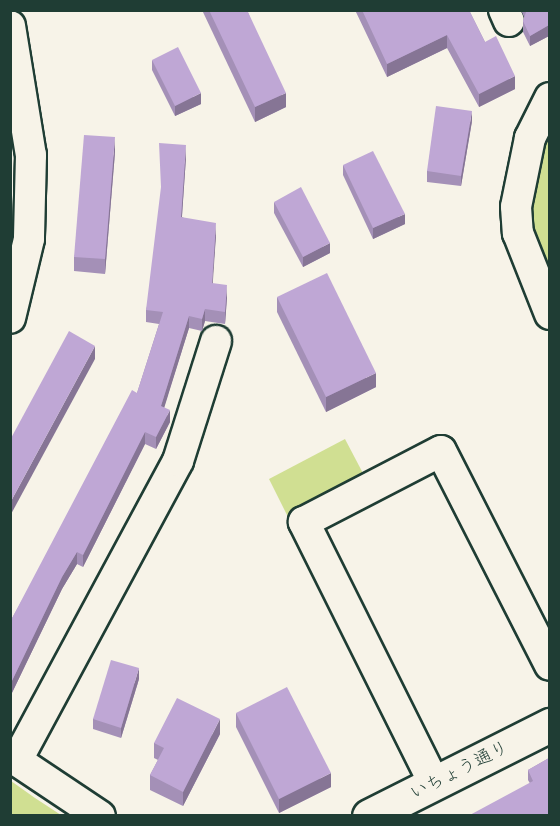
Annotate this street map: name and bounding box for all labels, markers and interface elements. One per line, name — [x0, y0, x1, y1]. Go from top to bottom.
street label: いちょう通り — [406, 736, 512, 804]

